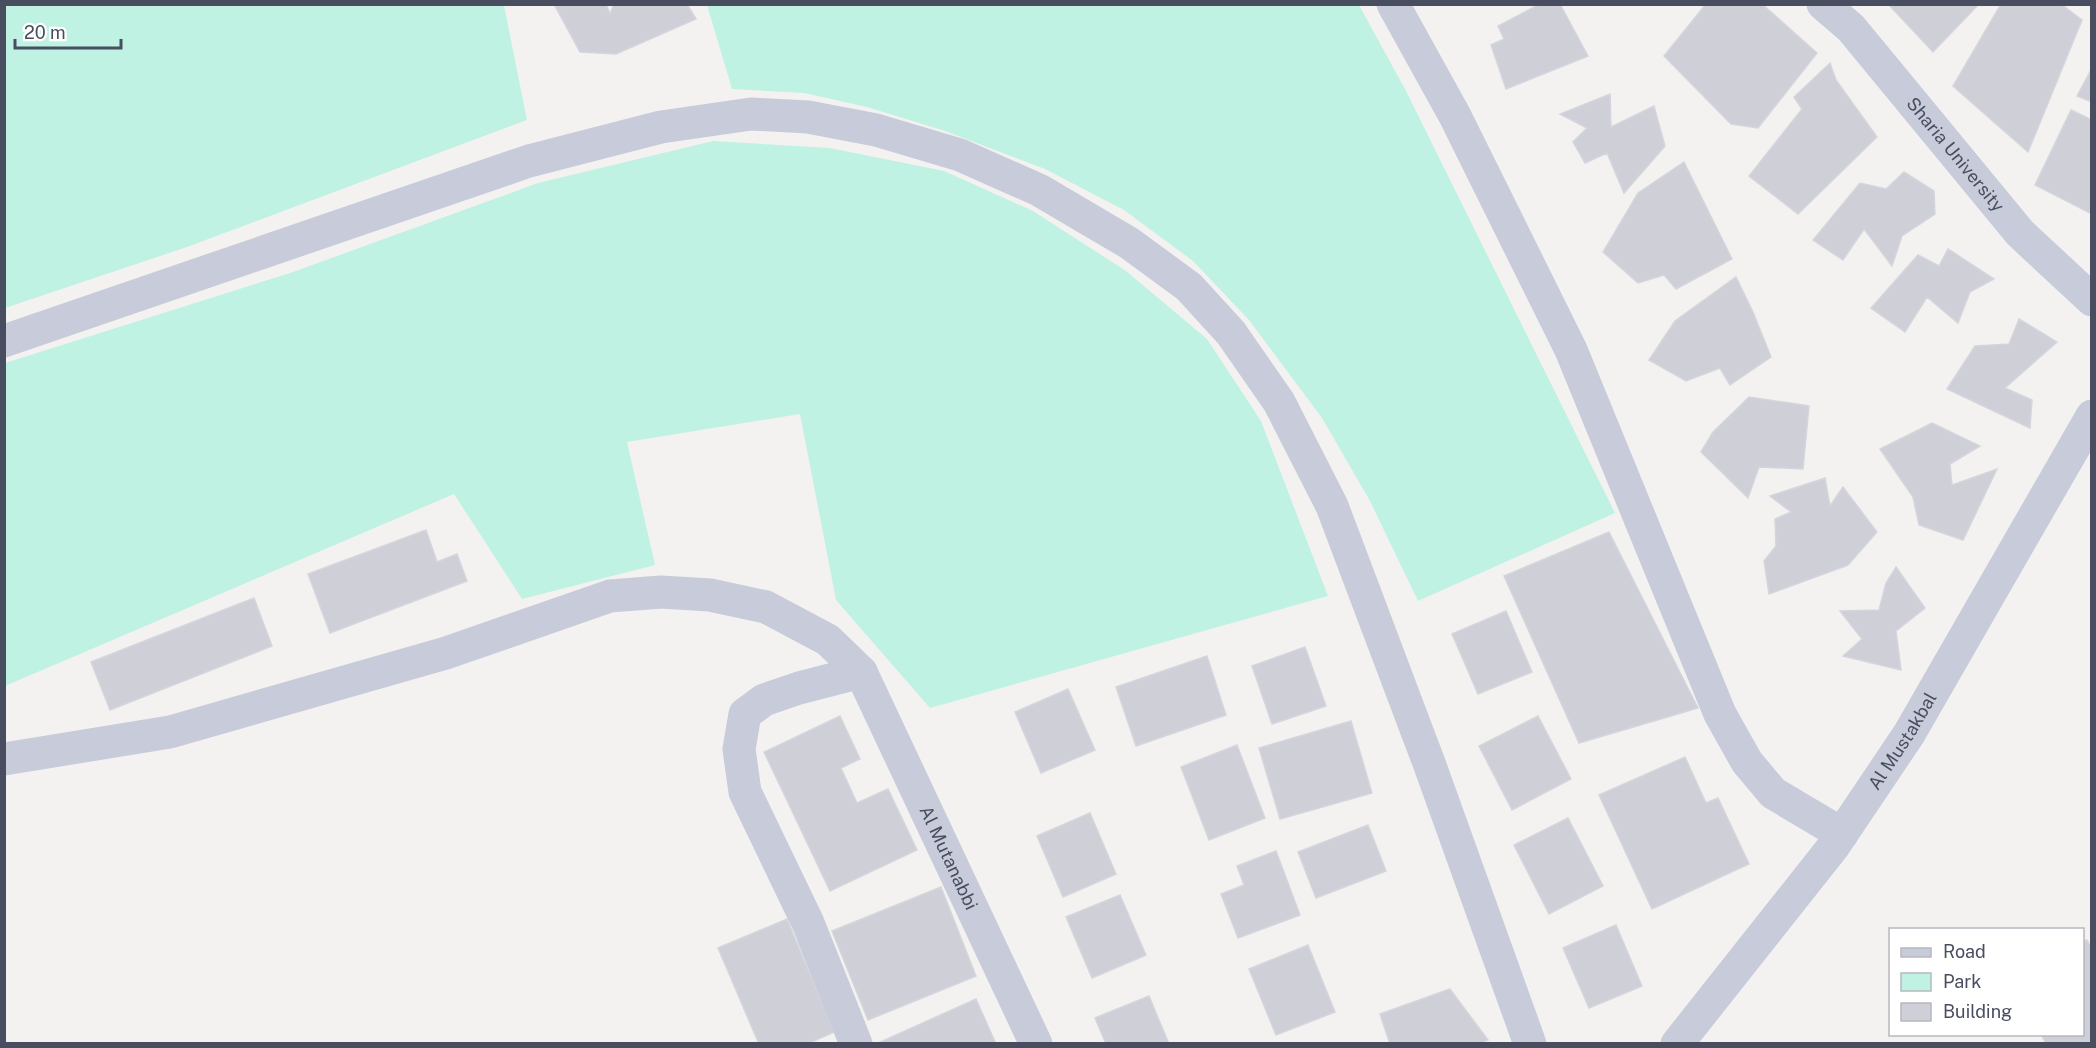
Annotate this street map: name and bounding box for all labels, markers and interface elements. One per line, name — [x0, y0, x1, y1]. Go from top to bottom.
scale bar — [15, 12, 122, 50]
text: 20 m — [24, 22, 66, 43]
street label: Sharia University — [1903, 93, 2009, 216]
street label: Al Mustakbal — [1864, 689, 1941, 794]
street label: Al Mutanabbi — [915, 802, 982, 913]
legend — [1889, 928, 2084, 1036]
text: Road — [1943, 941, 1986, 962]
text: Park — [1943, 971, 1981, 992]
text: Building — [1943, 1001, 2012, 1022]

